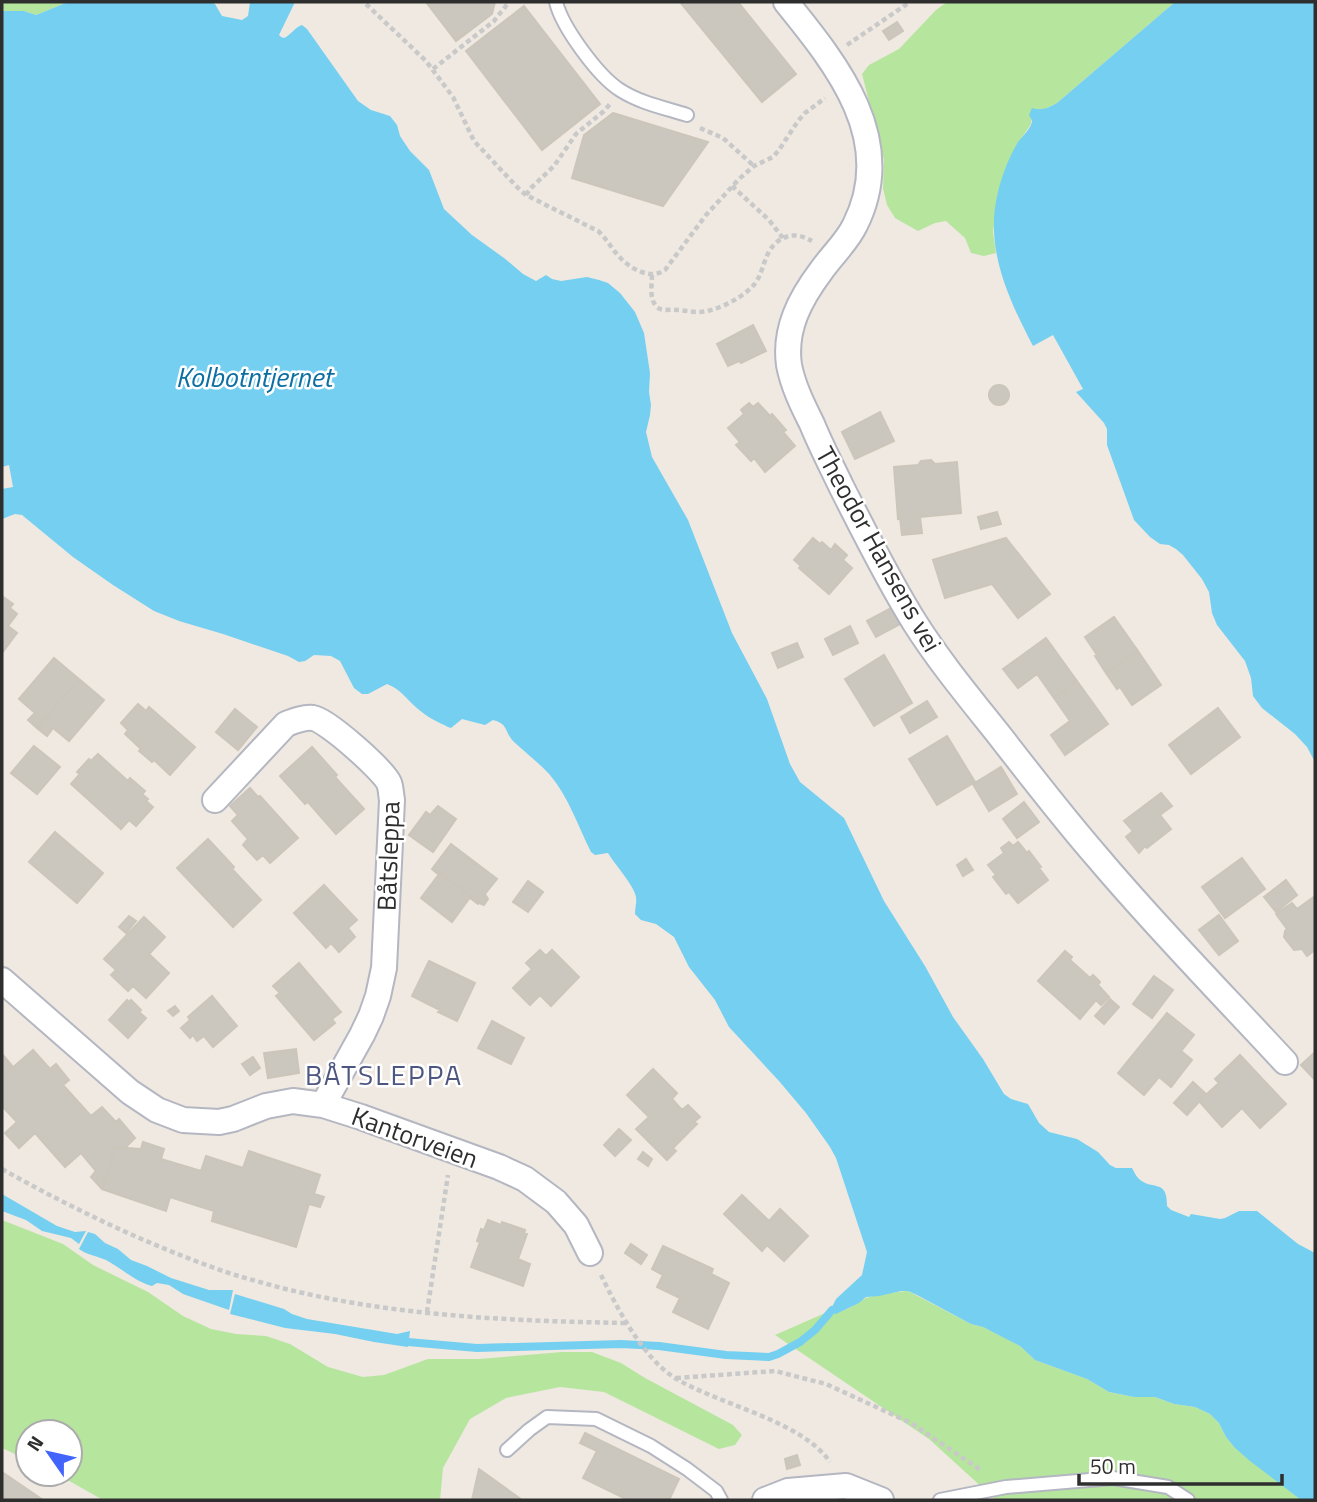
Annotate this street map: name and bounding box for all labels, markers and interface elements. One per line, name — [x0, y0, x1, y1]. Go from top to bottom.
water label: Kolbotntjernet — [176, 355, 335, 398]
street label: Theodor Hansens vei — [806, 439, 952, 659]
street label: Båtsleppa — [367, 800, 409, 912]
district label: BÅTSLEPPA — [305, 1053, 463, 1096]
street label: Kantorveien — [346, 1096, 484, 1178]
north arrow — [14, 1418, 84, 1488]
text: N — [19, 1430, 50, 1457]
scale bar — [1079, 1442, 1282, 1486]
text: 50 m — [1090, 1450, 1136, 1482]

